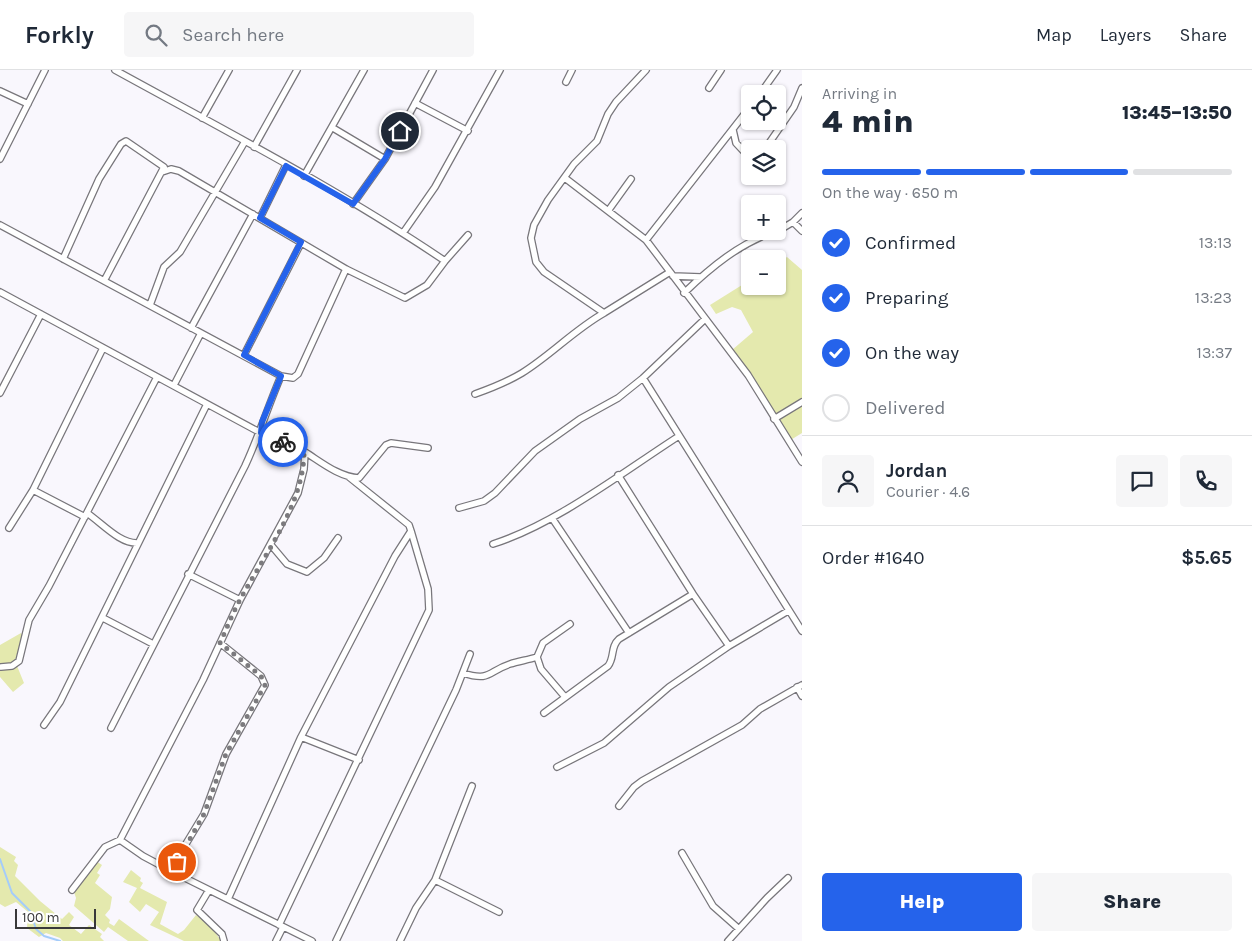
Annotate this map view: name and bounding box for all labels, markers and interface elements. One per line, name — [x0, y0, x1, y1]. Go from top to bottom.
search box — [124, 12, 474, 57]
text: Forkly — [25, 21, 94, 49]
icon: search — [142, 21, 170, 49]
text: Search here — [182, 24, 284, 46]
text: Map — [1036, 24, 1072, 46]
text: Layers — [1100, 24, 1152, 46]
text: Share — [1180, 24, 1227, 46]
text: Arriving in — [822, 84, 897, 103]
map controls — [741, 85, 786, 295]
button: locate — [741, 85, 786, 130]
text: 13:45–13:50 — [1122, 102, 1232, 124]
text: 4 min — [822, 103, 914, 140]
pin — [379, 110, 421, 152]
icon: home — [386, 117, 414, 145]
button: layers — [741, 140, 786, 185]
text: On the way · 650 m — [822, 183, 958, 202]
button: + — [741, 195, 786, 240]
icon: check — [822, 229, 850, 257]
text: Confirmed — [865, 232, 956, 254]
text: 13:13 — [1199, 233, 1232, 252]
button: − — [741, 250, 786, 295]
icon: check — [822, 284, 850, 312]
text: Preparing — [865, 287, 948, 309]
text: 13:23 — [1195, 288, 1232, 307]
icon: check — [822, 339, 850, 367]
text: On the way — [865, 342, 959, 364]
text: 13:37 — [1197, 343, 1232, 362]
text: Delivered — [865, 397, 945, 419]
courier — [258, 417, 308, 467]
icon: bike — [269, 428, 297, 456]
button: person — [822, 455, 874, 507]
button: chat — [1116, 455, 1168, 507]
button: phone — [1180, 455, 1232, 507]
text: Jordan — [886, 460, 947, 482]
text: Courier · 4.6 — [886, 482, 970, 501]
text: Order #1640 — [822, 547, 924, 569]
text: $5.65 — [1181, 547, 1232, 569]
pin — [156, 841, 198, 883]
icon: bag — [163, 848, 191, 876]
button: Help — [822, 873, 1022, 931]
button: Share — [1032, 873, 1232, 931]
scale bar — [15, 906, 96, 929]
text: 100 m — [22, 909, 60, 926]

